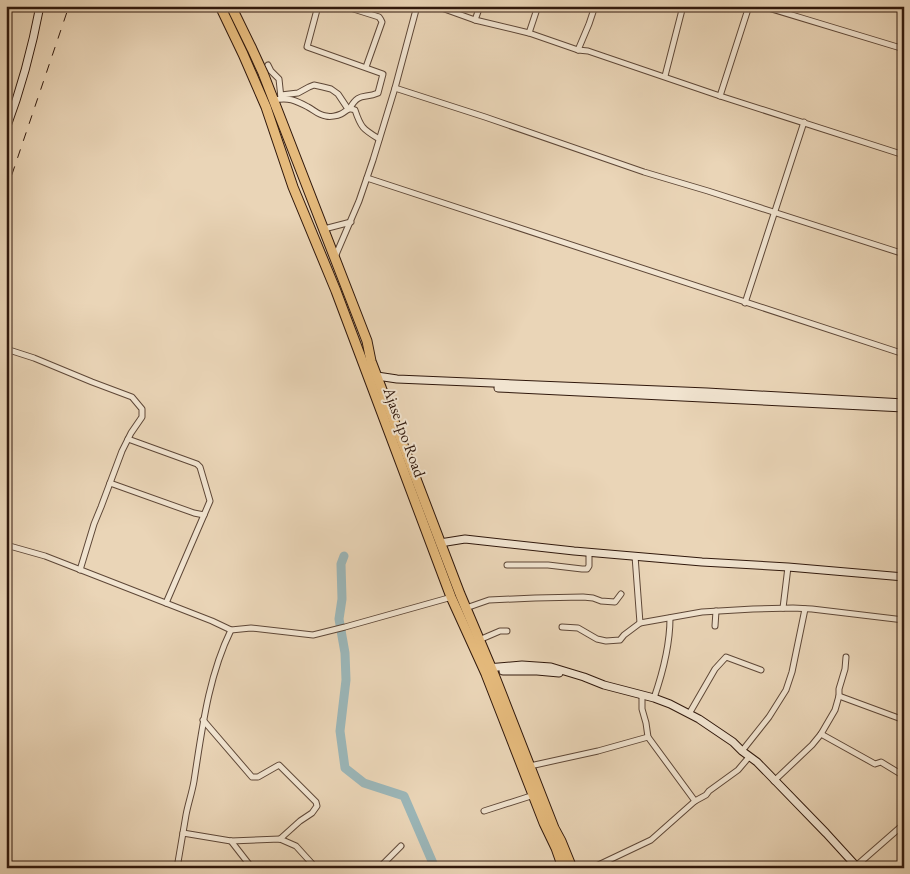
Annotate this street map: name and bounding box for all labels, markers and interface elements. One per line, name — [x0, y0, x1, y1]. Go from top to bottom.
street label: Ajase Ipo Road — [378, 383, 431, 481]

